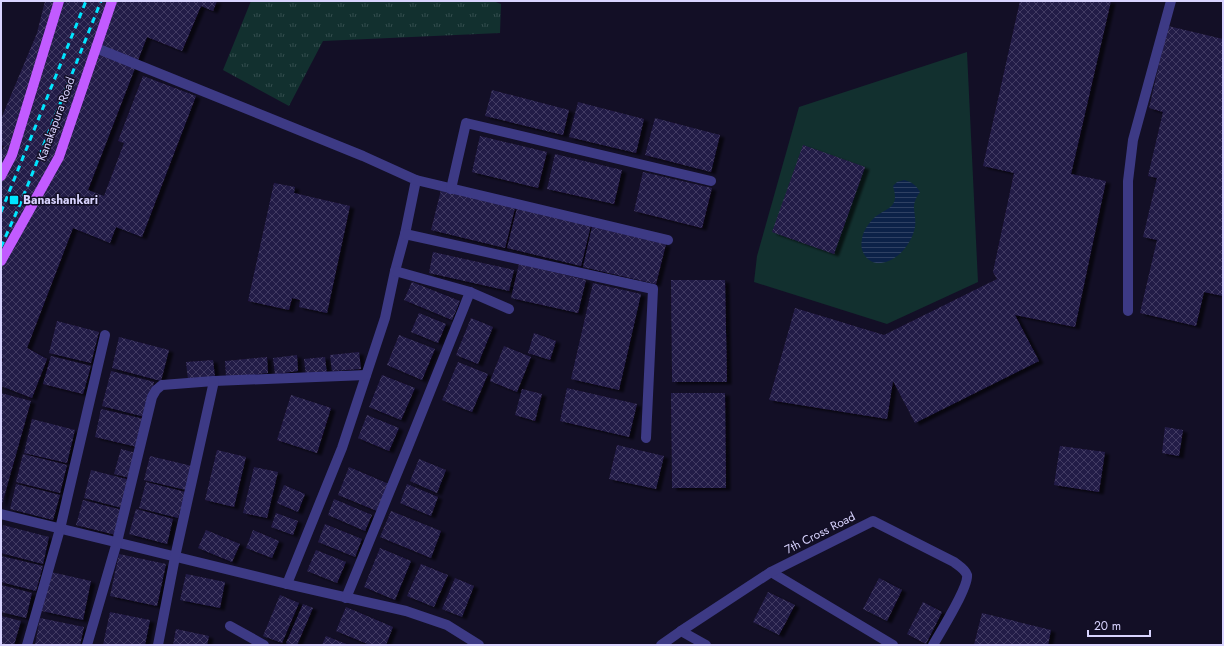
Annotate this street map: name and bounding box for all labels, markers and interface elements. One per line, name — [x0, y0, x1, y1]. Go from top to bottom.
street label: Kanakapura Road — [32, 74, 80, 164]
place label: Banashankari — [23, 191, 98, 209]
marker: Banashankari — [8, 194, 20, 206]
street label: 7th Cross Road — [782, 508, 858, 558]
scale bar — [1088, 612, 1150, 638]
text: 20 m — [1094, 617, 1121, 635]

